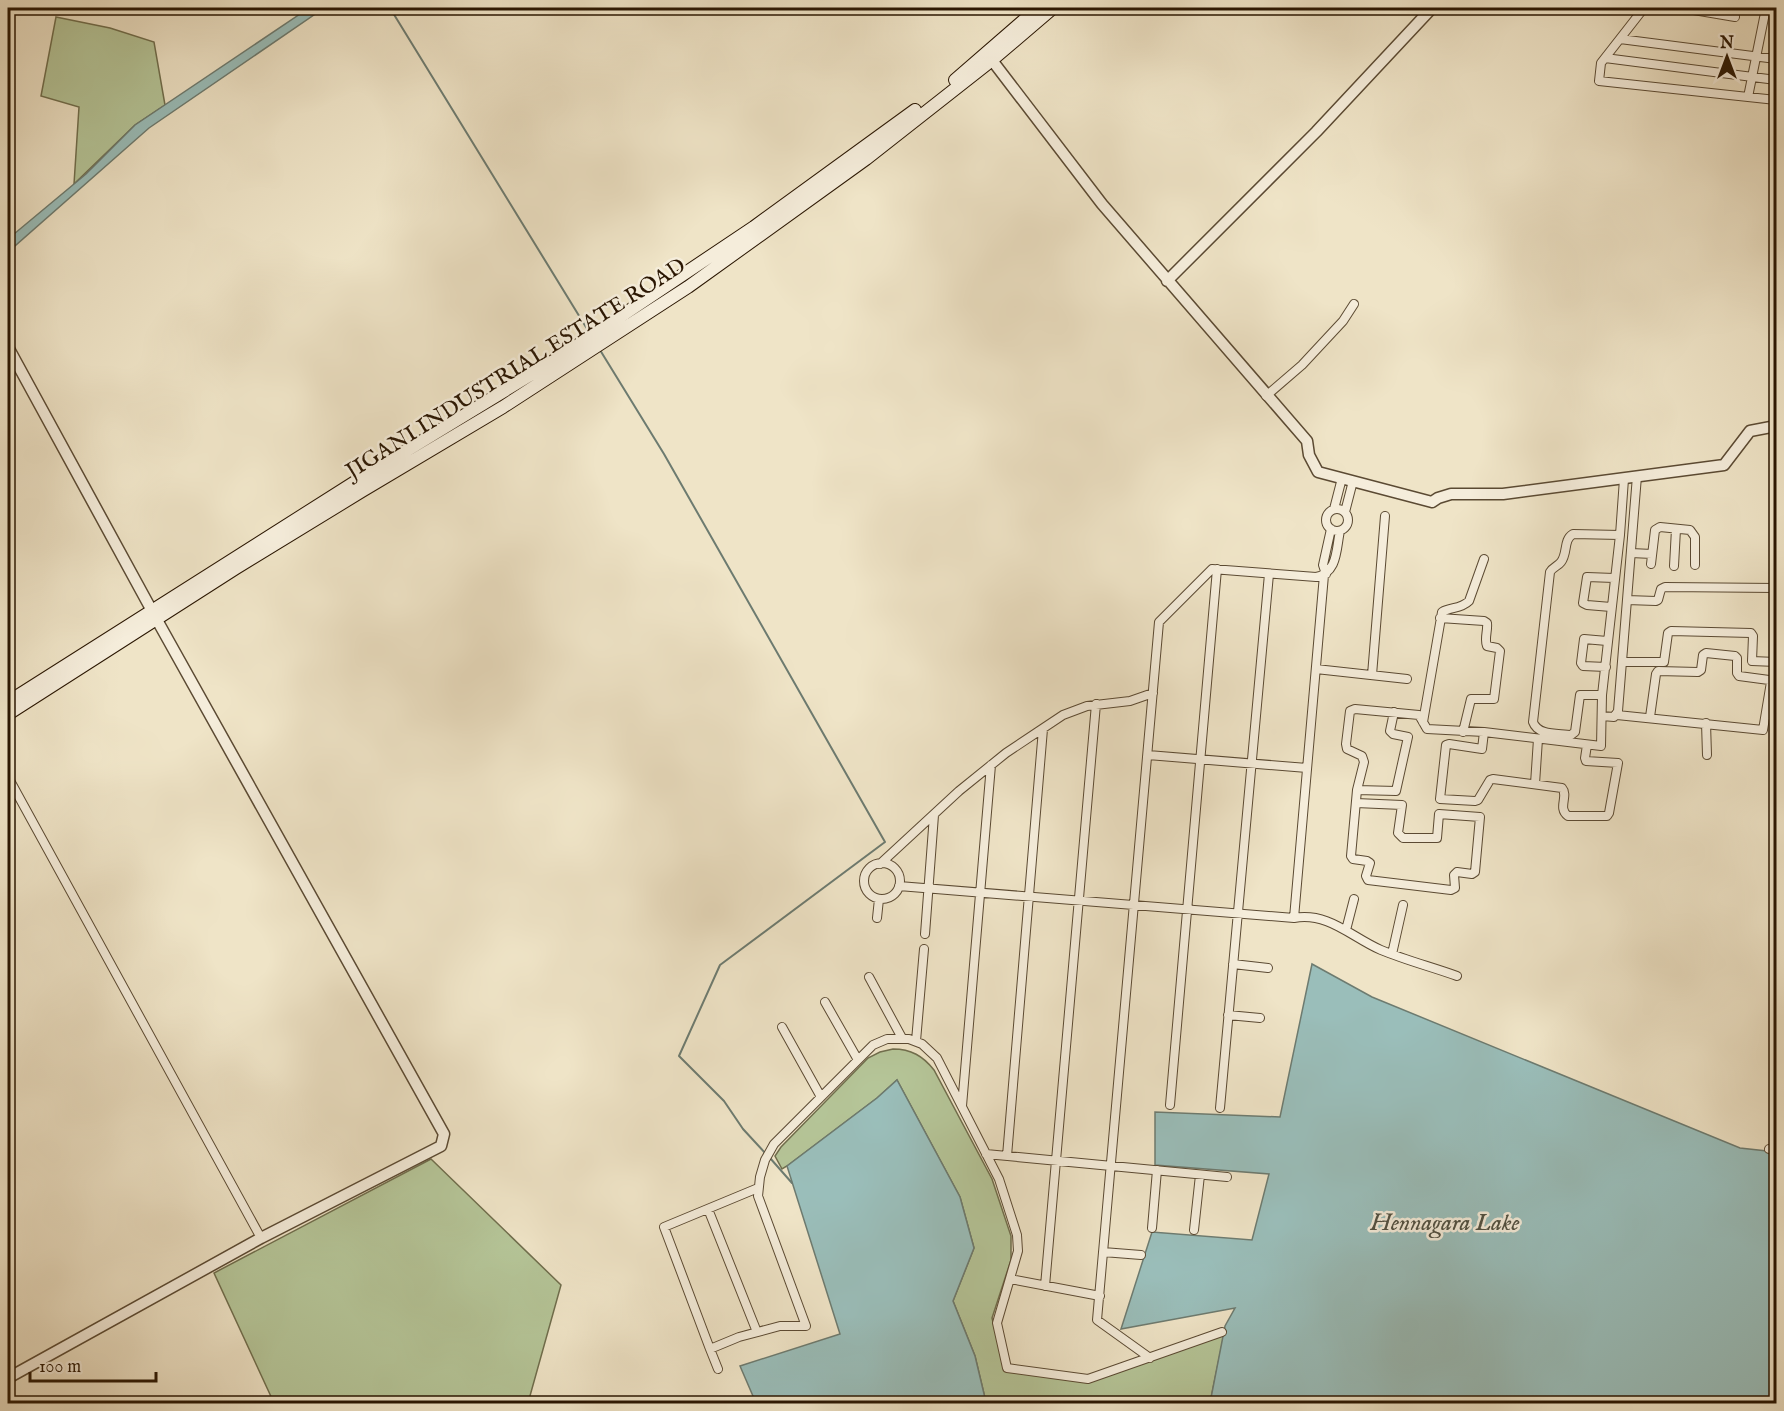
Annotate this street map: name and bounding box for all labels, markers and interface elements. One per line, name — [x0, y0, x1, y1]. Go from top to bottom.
north arrow — [1697, 27, 1757, 87]
text: N — [1719, 34, 1734, 54]
street label: JIGANI INDUSTRIAL ESTATE ROAD — [338, 252, 691, 487]
water label: Hennagara Lake — [1369, 1208, 1520, 1239]
scale bar — [30, 1345, 156, 1383]
text: 100 m — [39, 1356, 81, 1379]

